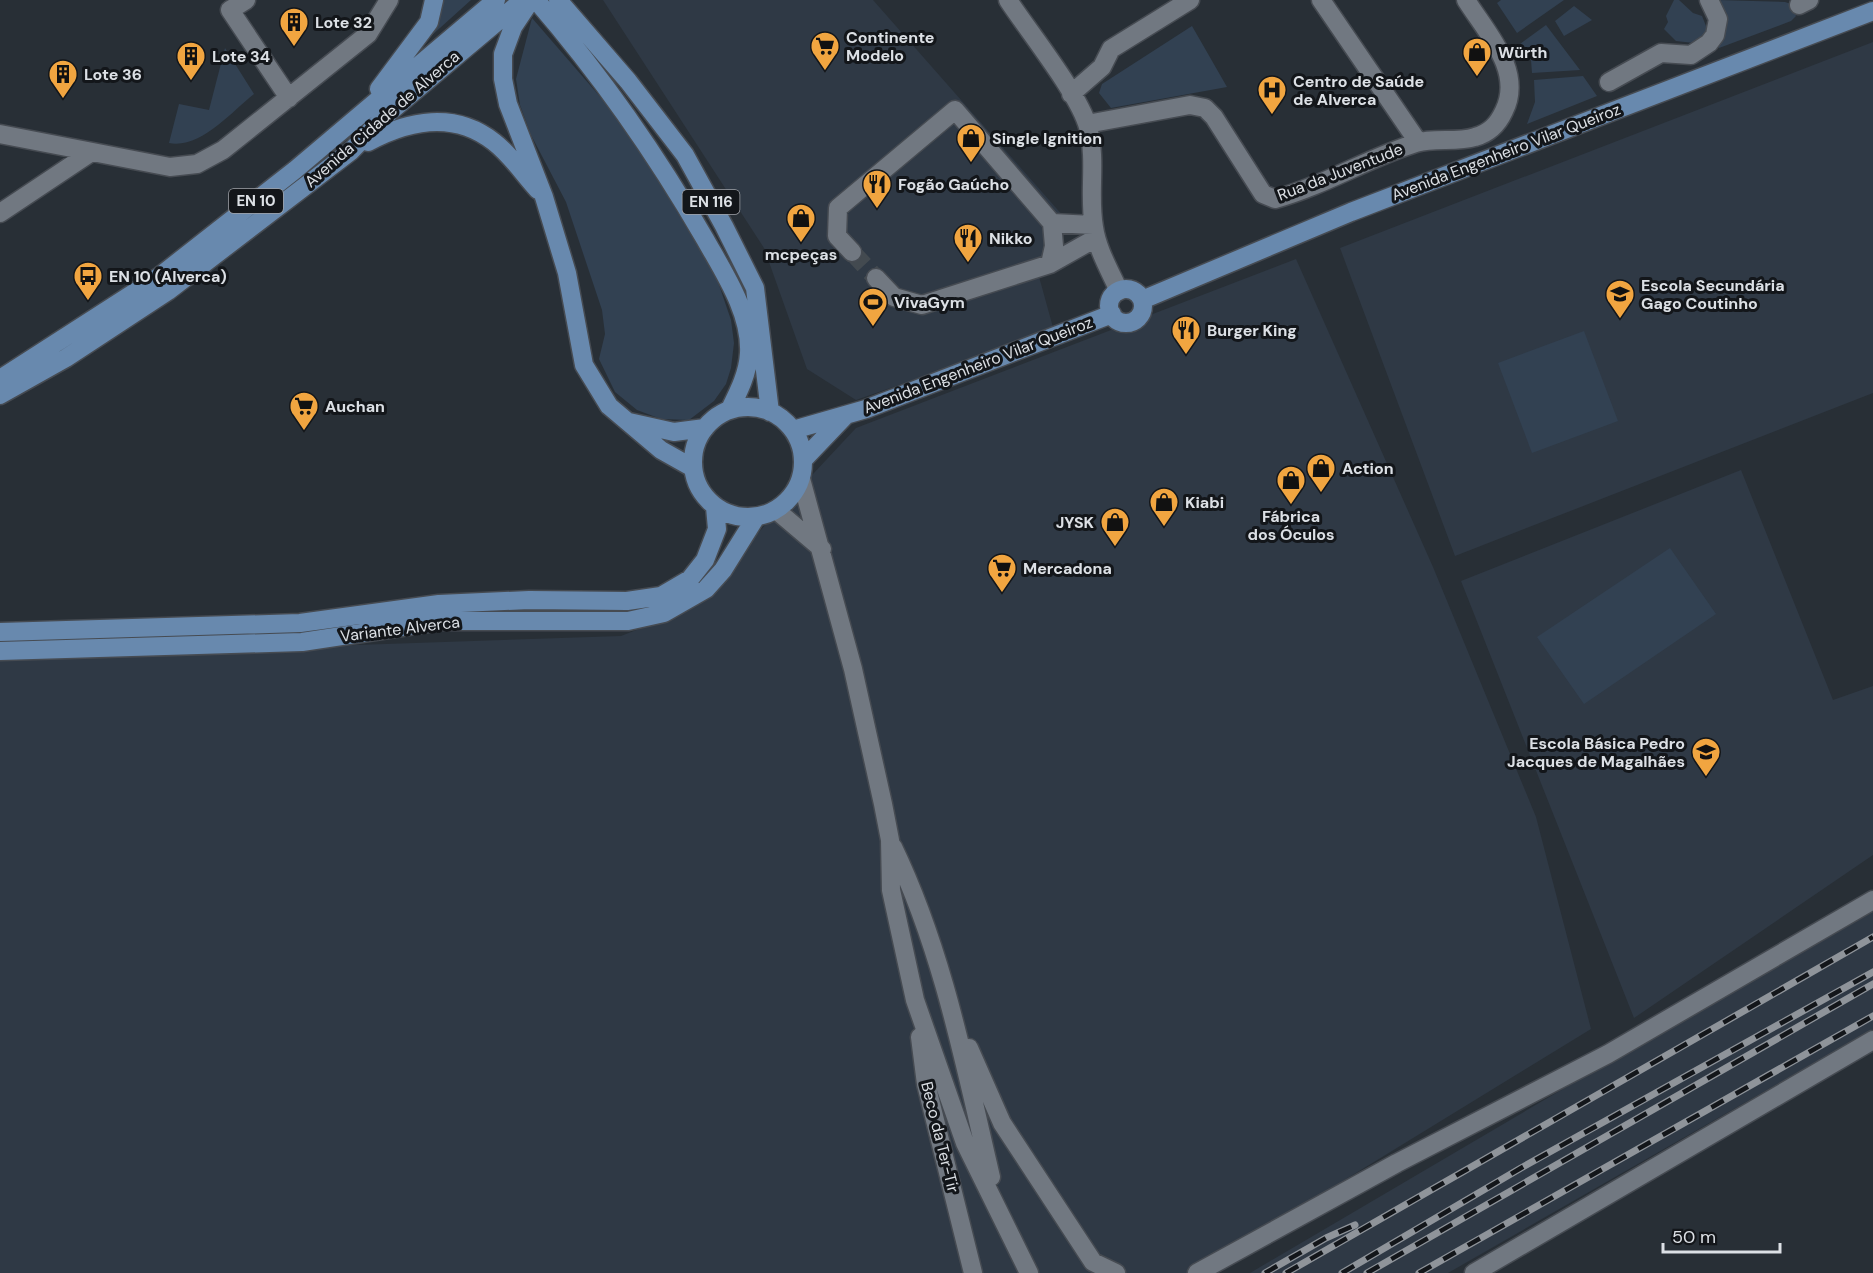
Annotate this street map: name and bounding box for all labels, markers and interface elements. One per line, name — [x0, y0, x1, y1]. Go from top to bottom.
building icon: Lote 32 — [278, 6, 310, 48]
place label: Lote 32 — [315, 12, 372, 33]
place label: Continente Modelo — [846, 27, 934, 66]
supermarket icon: Continente Modelo — [809, 30, 841, 72]
shop icon: Würth — [1461, 36, 1493, 78]
building icon: Lote 34 — [175, 40, 207, 82]
place label: Würth — [1498, 42, 1547, 63]
place label: Lote 34 — [212, 46, 270, 67]
street label: Avenida Cidade de Alverca — [300, 46, 464, 192]
building icon: Lote 36 — [47, 58, 79, 100]
place label: Lote 36 — [84, 64, 142, 85]
place label: Centro de Saúde de Alverca — [1293, 71, 1424, 110]
hospital icon: Centro de Saúde de Alverca — [1256, 74, 1288, 116]
street label: Avenida Engenheiro Vilar Queiroz — [1389, 99, 1623, 205]
shop icon: Single Ignition — [955, 122, 987, 164]
place label: Single Ignition — [992, 128, 1102, 149]
street label: Rua da Juventude — [1274, 138, 1406, 206]
restaurant icon: Fogão Gaúcho — [861, 168, 893, 210]
place label: Fogão Gaúcho — [898, 174, 1009, 195]
road number: EN 10 — [229, 189, 283, 213]
road number: EN 116 — [682, 190, 740, 214]
shop icon: mcpeças — [785, 202, 817, 244]
restaurant icon: Nikko — [952, 222, 984, 264]
place label: Nikko — [989, 228, 1033, 249]
place label: mcpeças — [765, 244, 837, 265]
bus stop icon: EN 10 (Alverca) — [72, 260, 104, 302]
place label: EN 10 (Alverca) — [109, 266, 227, 287]
place label: Escola Secundária Gago Coutinho — [1641, 275, 1785, 314]
school or university icon: Escola Secundária Gago Coutinho — [1604, 278, 1636, 320]
sports icon: VivaGym — [857, 286, 889, 328]
place label: VivaGym — [894, 292, 965, 313]
street label: Avenida Engenheiro Vilar Queiroz — [861, 312, 1095, 418]
restaurant icon: Burger King — [1170, 314, 1202, 356]
place label: Burger King — [1207, 320, 1297, 341]
supermarket icon: Auchan — [288, 390, 320, 432]
place label: Auchan — [325, 396, 385, 417]
shop icon: Action — [1305, 452, 1337, 494]
place label: Action — [1342, 458, 1394, 479]
shop icon: Fábrica dos Óculos — [1275, 464, 1307, 506]
shop icon: Kiabi — [1148, 486, 1180, 528]
place label: Kiabi — [1185, 492, 1224, 513]
shop icon: JYSK — [1099, 506, 1131, 548]
place label: Fábrica dos Óculos — [1247, 506, 1335, 545]
place label: JYSK — [1056, 512, 1095, 533]
supermarket icon: Mercadona — [986, 552, 1018, 594]
place label: Mercadona — [1023, 558, 1112, 579]
street label: Variante Alverca — [339, 611, 461, 647]
place label: Escola Básica Pedro Jacques de Magalhães — [1507, 733, 1685, 772]
school or university icon: Escola Básica Pedro Jacques de Magalhães — [1690, 736, 1722, 778]
street label: Beco da Ter-Tir — [916, 1079, 964, 1195]
scale bar — [1663, 1216, 1780, 1254]
text: 50 m — [1672, 1225, 1716, 1249]

